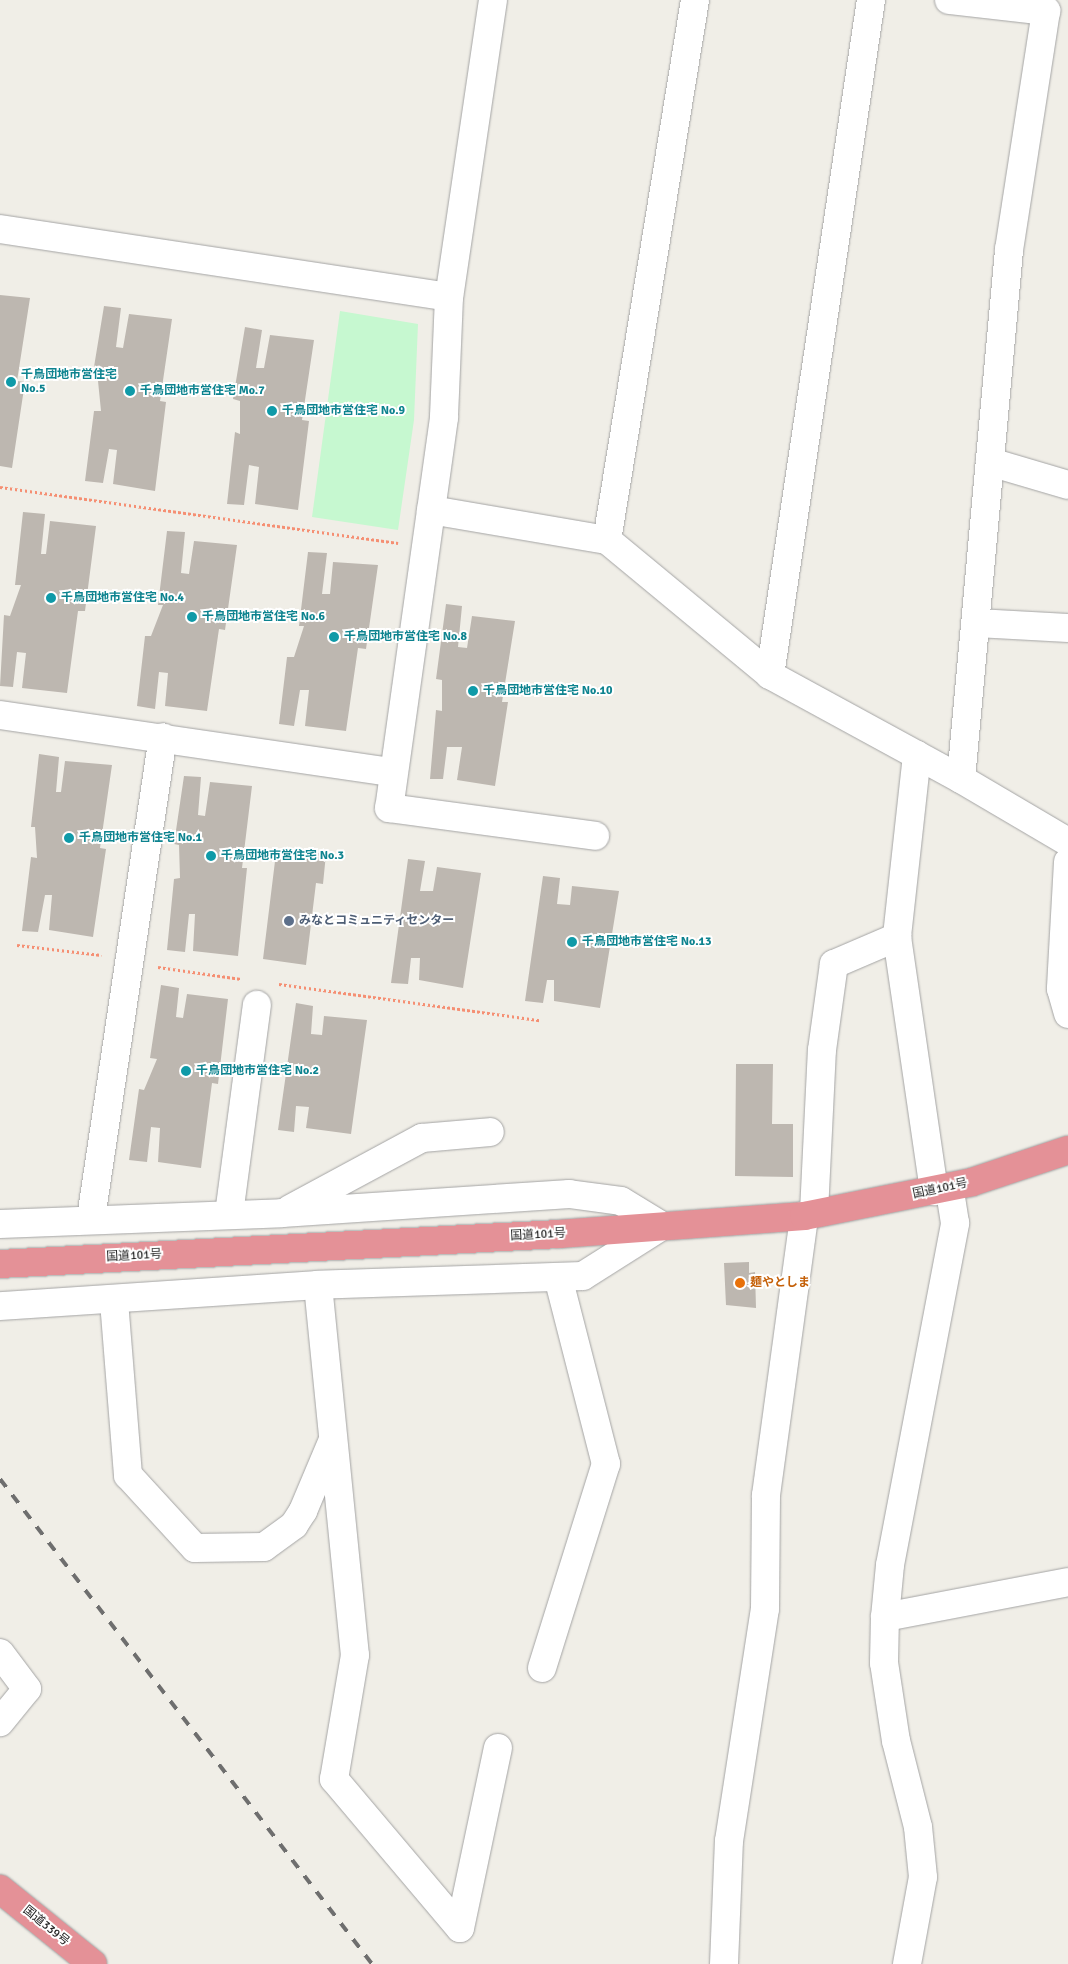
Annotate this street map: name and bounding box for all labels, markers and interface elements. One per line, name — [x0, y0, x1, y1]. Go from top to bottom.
place label: 千鳥団地市営住宅 No.5 — [21, 368, 117, 396]
marker: 千鳥団地市営住宅 No.5 — [5, 376, 17, 388]
place label: 千鳥団地市営住宅 Mo.7 — [140, 384, 265, 398]
marker: 千鳥団地市営住宅 Mo.7 — [124, 385, 136, 397]
place label: 千鳥団地市営住宅 No.9 — [282, 404, 405, 418]
marker: 千鳥団地市営住宅 No.9 — [266, 405, 278, 417]
place label: 千鳥団地市営住宅 No.4 — [61, 591, 184, 605]
marker: 千鳥団地市営住宅 No.4 — [45, 592, 57, 604]
place label: 千鳥団地市営住宅 No.6 — [202, 610, 325, 624]
marker: 千鳥団地市営住宅 No.6 — [186, 611, 198, 623]
place label: 千鳥団地市営住宅 No.8 — [344, 630, 467, 644]
marker: 千鳥団地市営住宅 No.8 — [328, 631, 340, 643]
place label: 千鳥団地市営住宅 No.10 — [483, 684, 613, 698]
marker: 千鳥団地市営住宅 No.10 — [467, 685, 479, 697]
place label: 千鳥団地市営住宅 No.1 — [79, 831, 202, 845]
marker: 千鳥団地市営住宅 No.1 — [63, 832, 75, 844]
place label: 千鳥団地市営住宅 No.3 — [221, 849, 344, 863]
marker: 千鳥団地市営住宅 No.3 — [205, 850, 217, 862]
place label: みなとコミュニティセンター — [299, 914, 455, 928]
marker: みなとコミュニティセンター — [283, 915, 295, 927]
place label: 千鳥団地市営住宅 No.13 — [582, 935, 712, 949]
marker: 千鳥団地市営住宅 No.13 — [566, 936, 578, 948]
place label: 千鳥団地市営住宅 No.2 — [196, 1064, 319, 1078]
marker: 千鳥団地市営住宅 No.2 — [180, 1065, 192, 1077]
street label: 国道101号 — [911, 1176, 969, 1202]
street label: 国道101号 — [510, 1226, 566, 1244]
street label: 国道101号 — [106, 1247, 162, 1265]
place label: 麺やとしま — [750, 1276, 810, 1290]
marker: 麺やとしま — [734, 1277, 746, 1289]
street label: 国道339号 — [20, 1903, 72, 1949]

